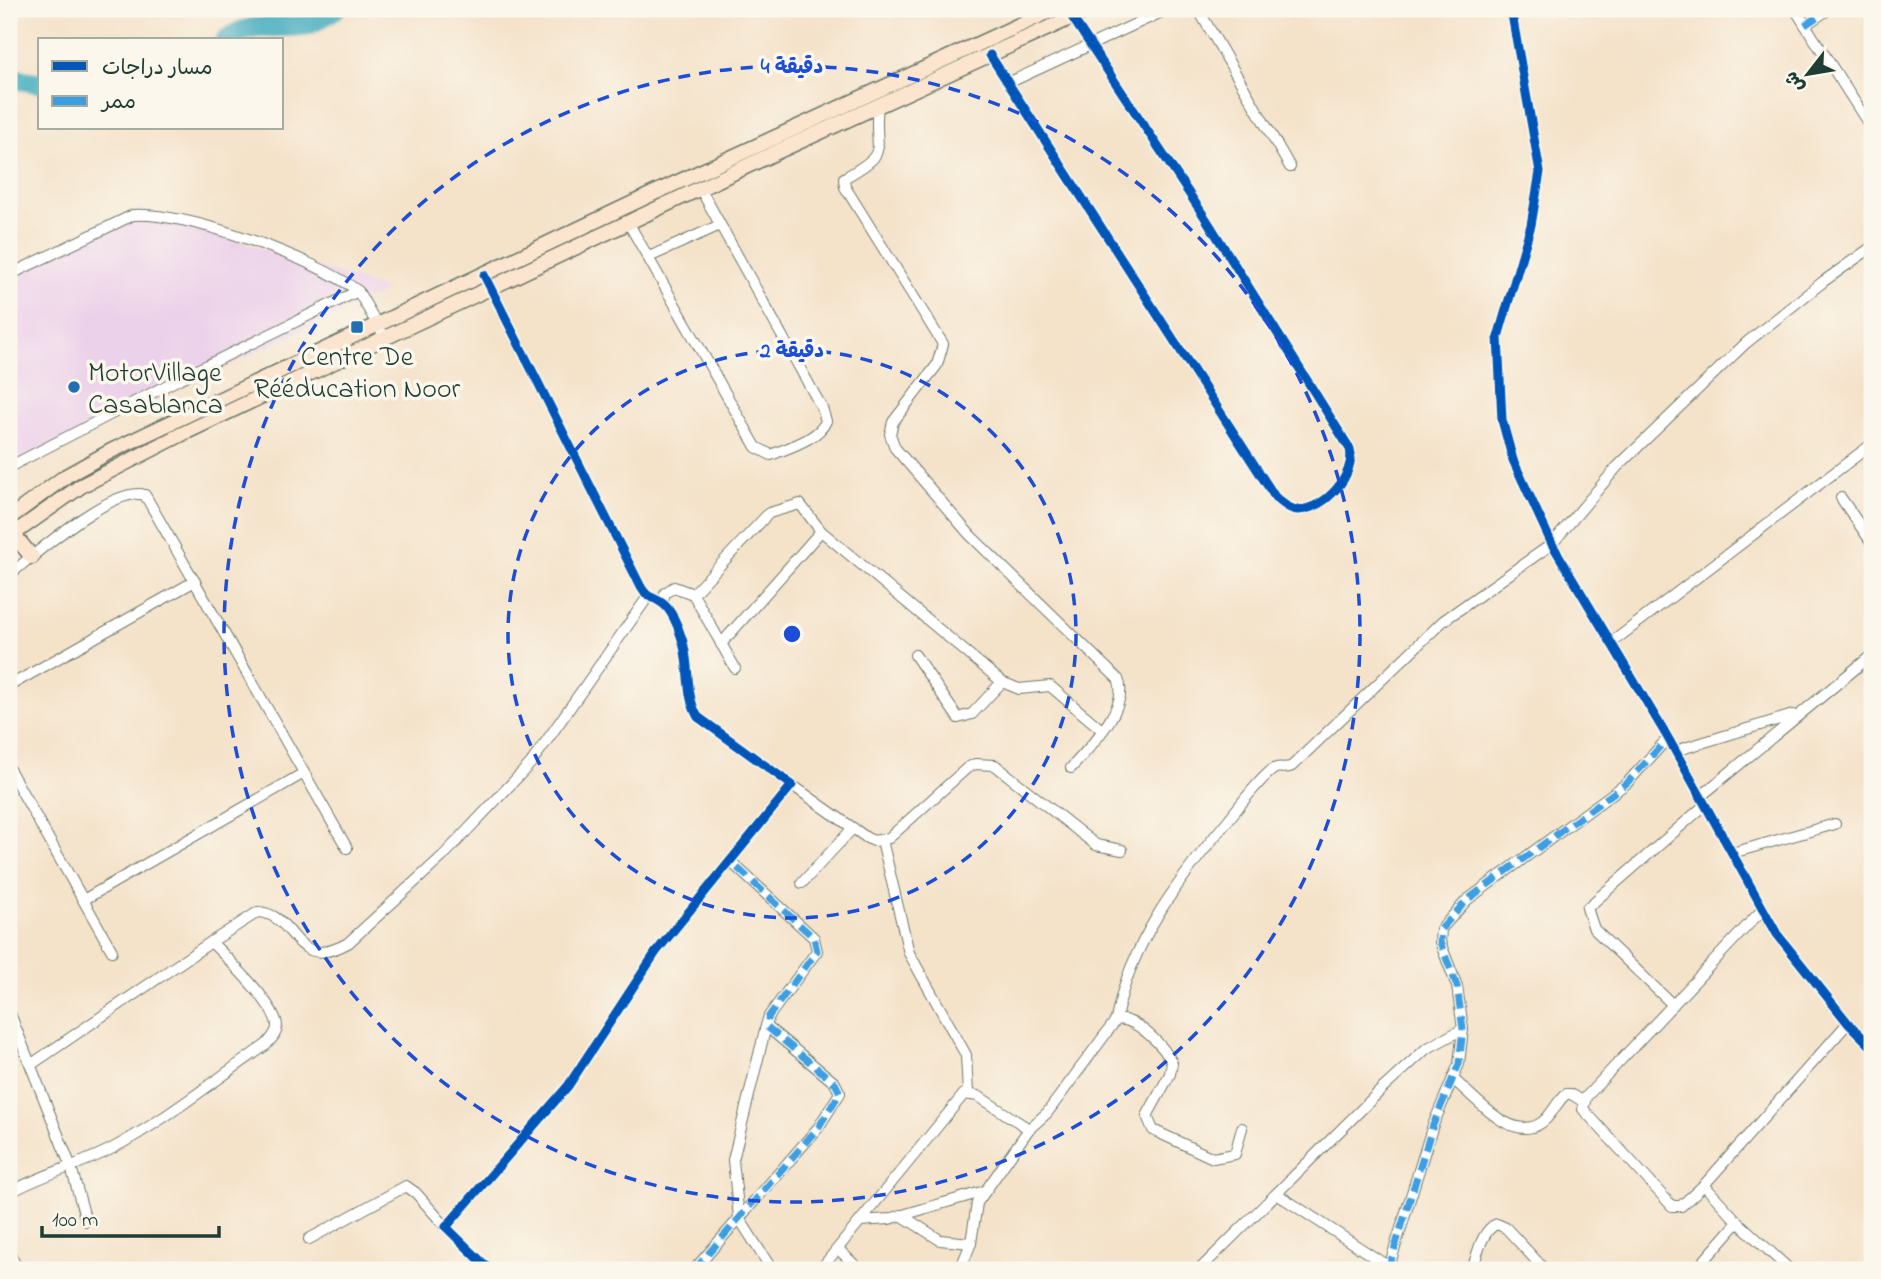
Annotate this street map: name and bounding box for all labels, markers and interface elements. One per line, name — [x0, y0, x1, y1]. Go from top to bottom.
legend — [38, 38, 284, 130]
north arrow — [1772, 38, 1842, 108]
text: 4 دقيقة — [761, 53, 823, 83]
text: مسار دراجات — [102, 54, 213, 84]
text: ش — [1779, 65, 1813, 97]
text: ممر — [100, 88, 136, 118]
marker: Centre De Rééducation Noor — [349, 319, 365, 335]
text: 2 دقيقة — [759, 337, 824, 367]
place label: Centre De Rééducation Noor — [254, 338, 460, 411]
place label: MotorVillage Casablanca — [88, 354, 223, 427]
marker: MotorVillage Casablanca — [66, 379, 82, 395]
centre of rings — [780, 622, 804, 646]
scale bar — [42, 1195, 219, 1239]
text: 100 m — [52, 1206, 98, 1236]

